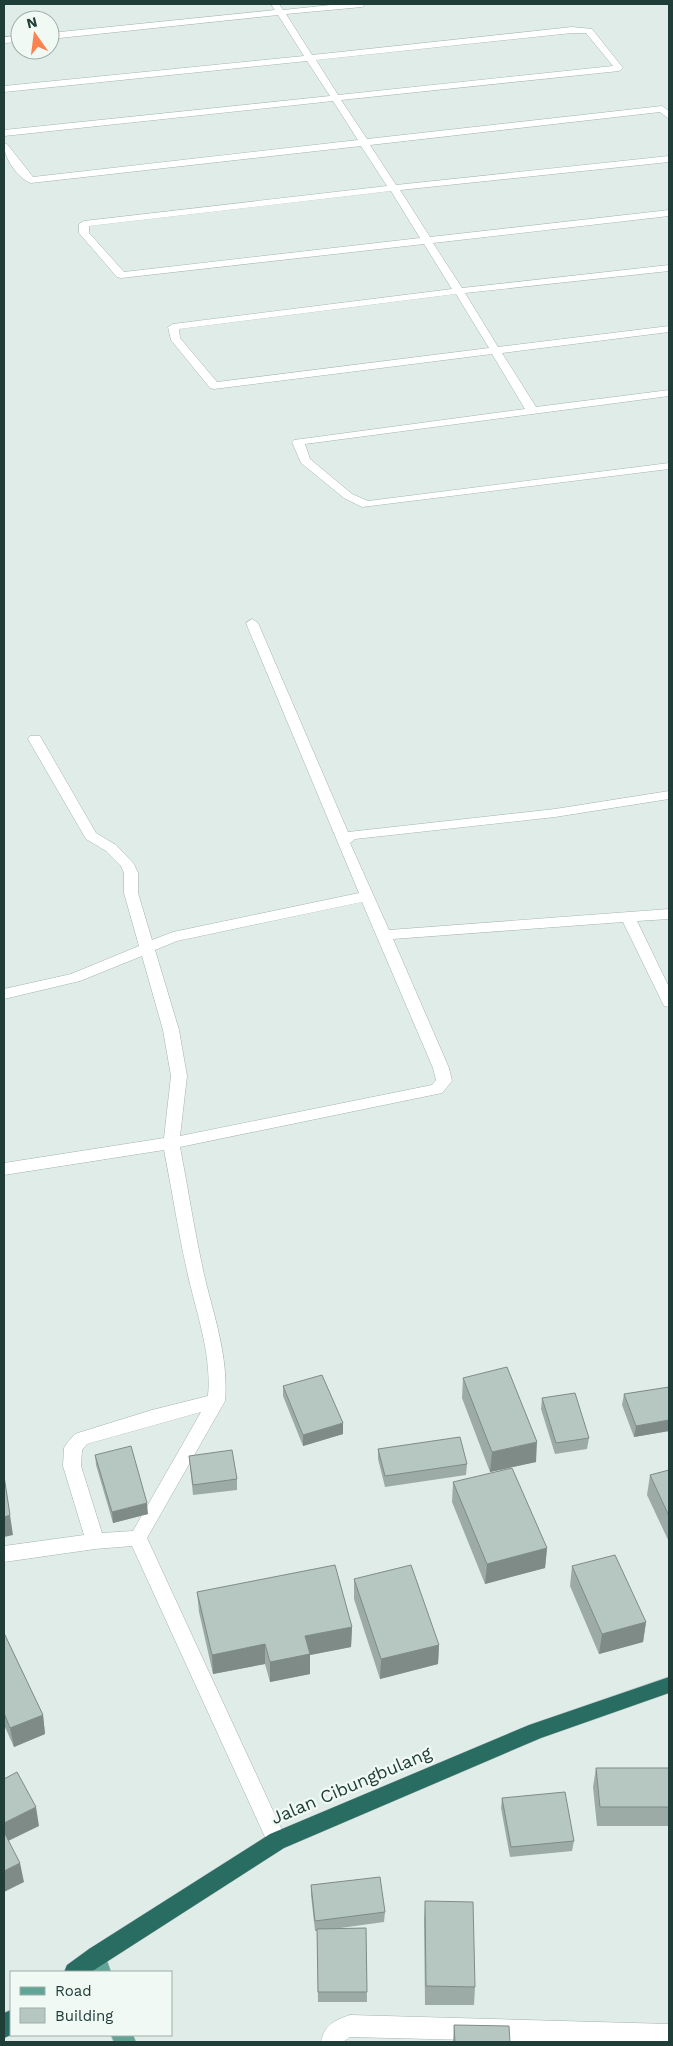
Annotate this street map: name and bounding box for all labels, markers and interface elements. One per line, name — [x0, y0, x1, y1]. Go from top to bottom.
north arrow — [10, 10, 60, 60]
text: N — [25, 13, 39, 31]
street label: Jalan Cibungbulang — [268, 1742, 435, 1828]
legend — [10, 1971, 172, 2036]
text: Road — [55, 1982, 92, 2000]
text: Building — [55, 2007, 113, 2025]

